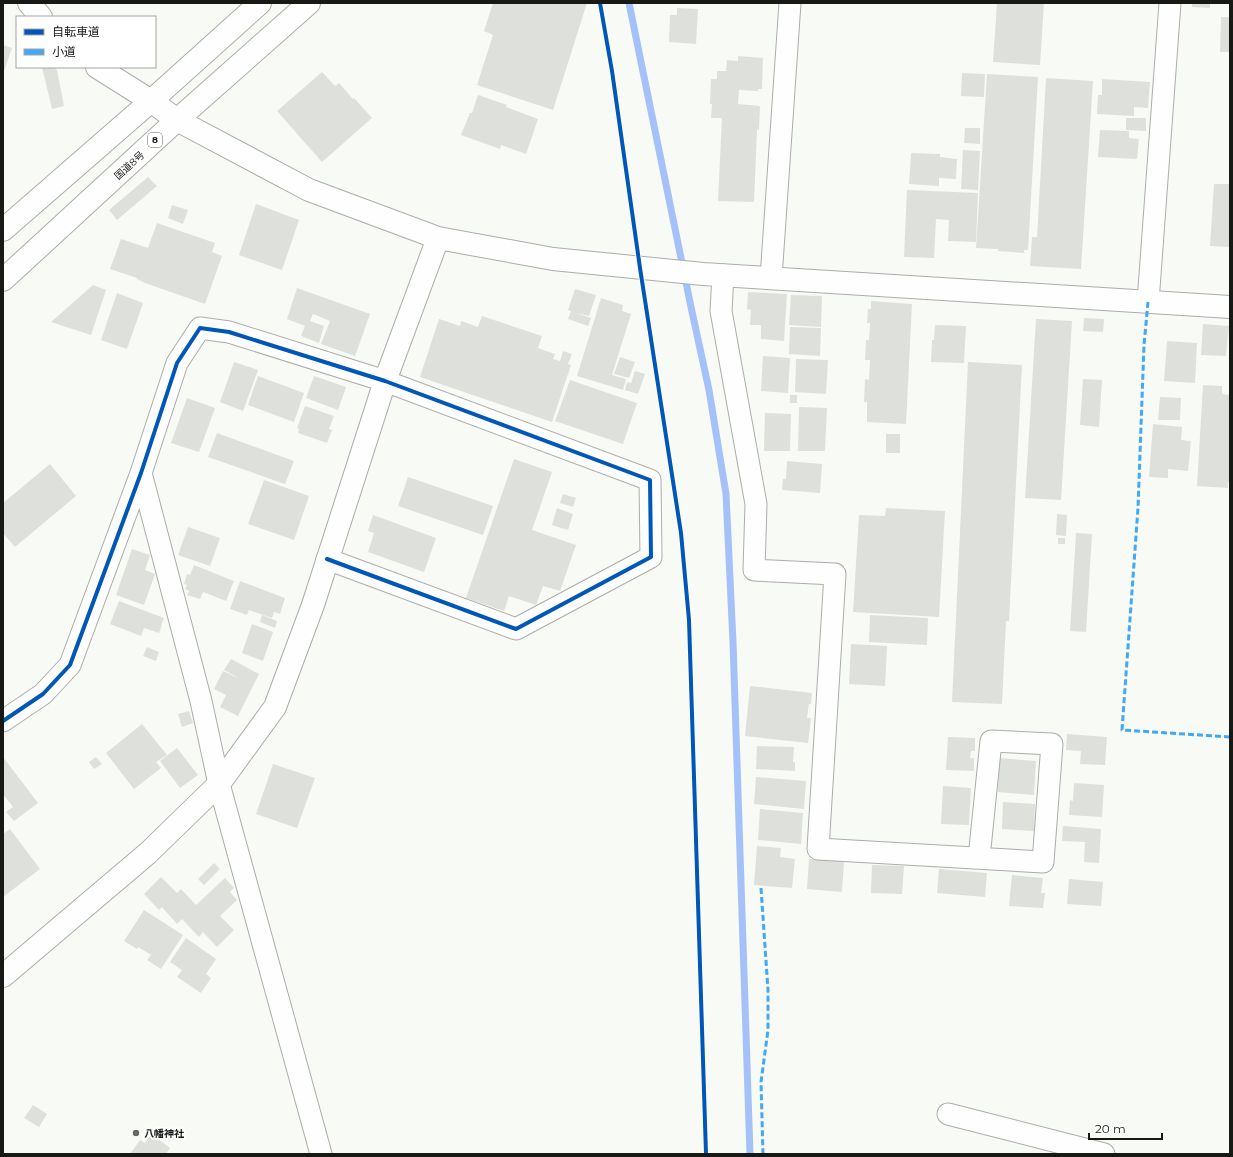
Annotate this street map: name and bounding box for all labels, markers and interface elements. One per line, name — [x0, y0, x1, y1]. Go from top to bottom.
legend — [16, 16, 156, 68]
text: 自転車道 — [52, 24, 100, 39]
text: 小道 — [52, 44, 76, 59]
road number: 8 — [148, 133, 162, 147]
street label: 国道8号 — [111, 148, 147, 182]
scale bar — [1089, 1115, 1162, 1141]
text: 20 m — [1095, 1121, 1126, 1136]
place label: 八幡神社 — [144, 1127, 185, 1140]
marker: 八幡神社 — [131, 1128, 141, 1138]

